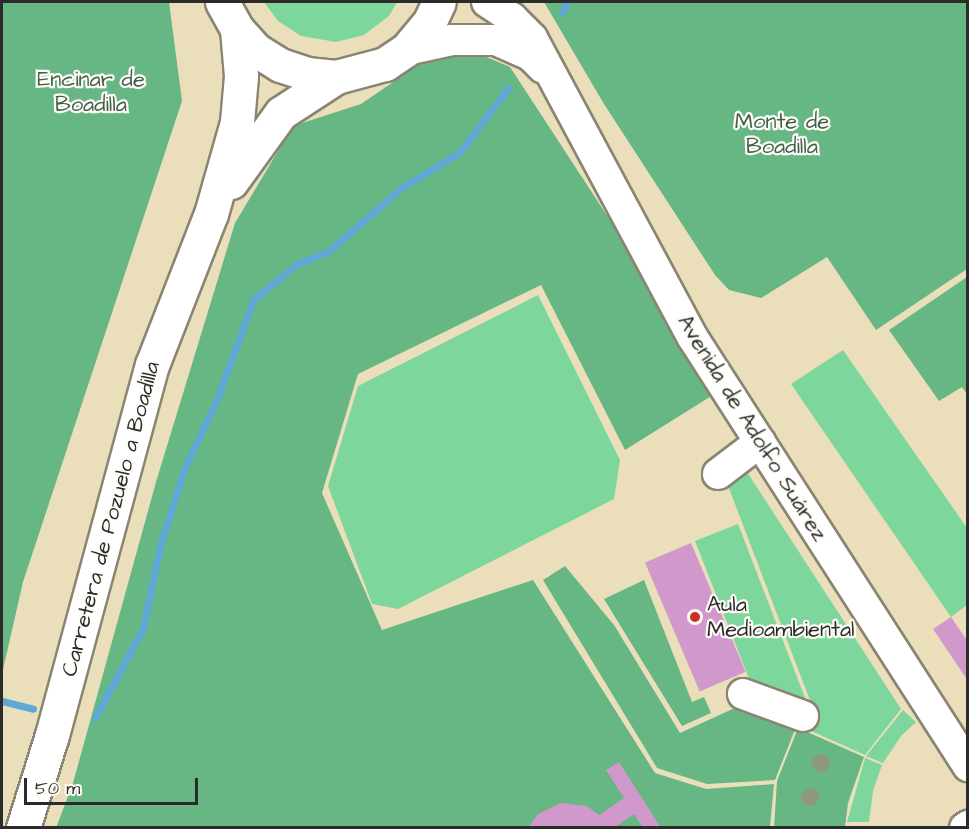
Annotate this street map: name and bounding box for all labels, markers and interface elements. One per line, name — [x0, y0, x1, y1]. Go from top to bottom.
park label: Encinar de Boadilla — [37, 66, 145, 118]
park label: Monte de Boadilla — [735, 108, 829, 160]
street label: Avenida de Adolfo Suárez — [671, 310, 833, 546]
street label: Carretera de Pozuelo a Boadilla — [56, 359, 166, 679]
place label: Aula Medioambiental — [707, 591, 855, 642]
marker: Aula Medioambiental — [688, 610, 702, 624]
scale bar — [27, 766, 201, 804]
text: 50 m — [35, 776, 80, 801]

